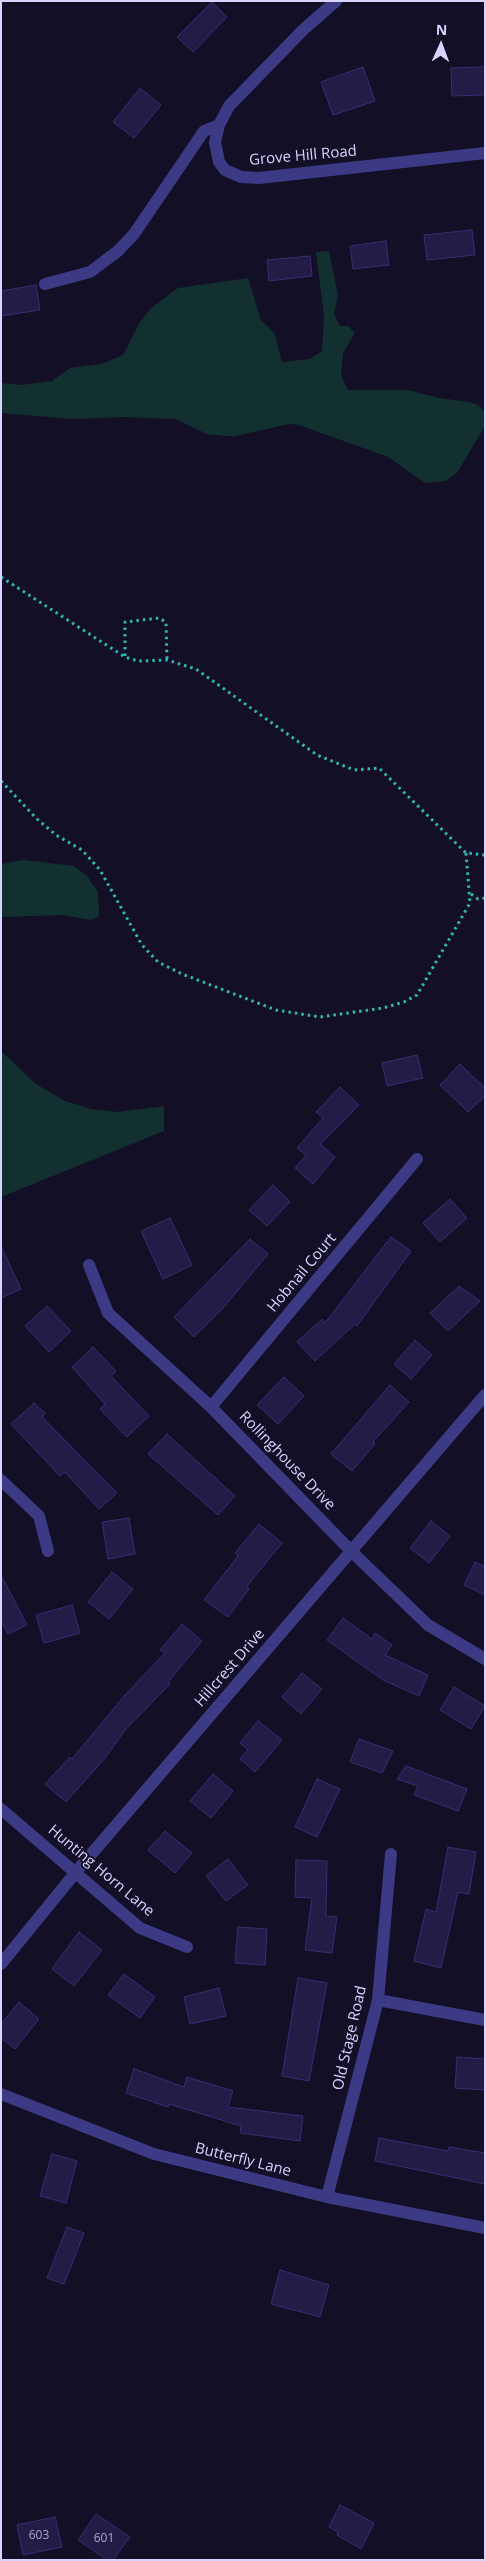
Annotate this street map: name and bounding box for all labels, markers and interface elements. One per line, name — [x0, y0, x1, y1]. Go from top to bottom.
north arrow — [416, 20, 466, 70]
text: N — [436, 20, 448, 39]
street label: Grove Hill Road — [248, 142, 358, 170]
street label: Hobnail Court — [264, 1230, 340, 1316]
street label: Rollinghouse Drive — [235, 1408, 339, 1514]
street label: Hillcrest Drive — [191, 1625, 269, 1711]
street label: Hunting Horn Lane — [44, 1821, 158, 1921]
street label: Old Stage Road — [329, 1984, 371, 2092]
street label: Butterfly Lane — [193, 2139, 293, 2181]
house number: 603 — [29, 2529, 49, 2543]
house number: 601 — [94, 2532, 114, 2546]

